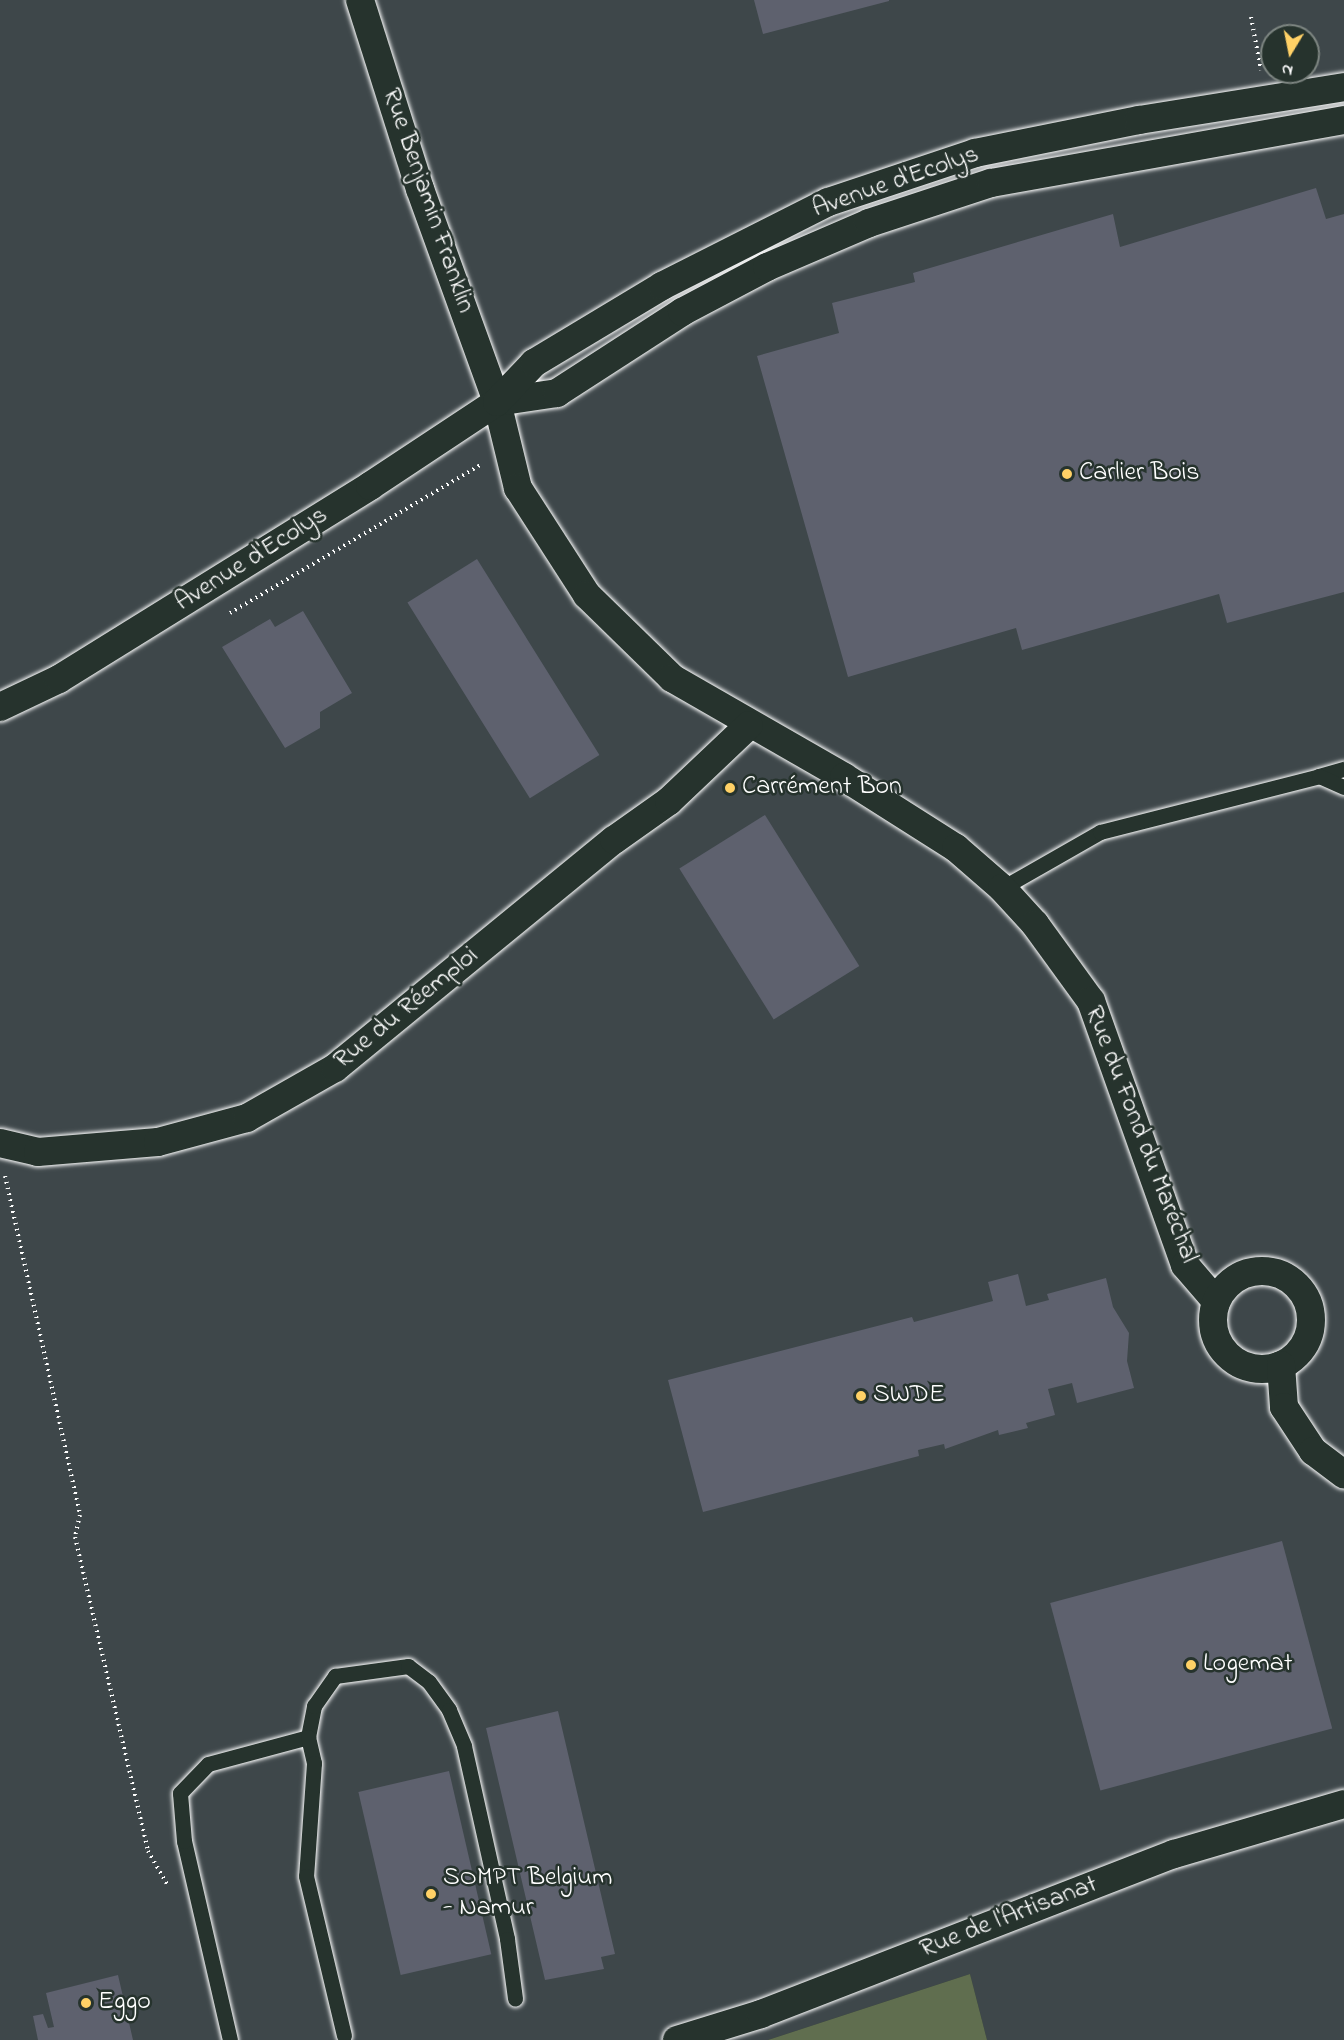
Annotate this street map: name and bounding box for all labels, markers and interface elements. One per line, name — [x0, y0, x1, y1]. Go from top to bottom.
north arrow — [1260, 24, 1320, 84]
text: N — [1280, 57, 1295, 83]
street label: Rue Benjamin Franklin — [374, 85, 480, 317]
street label: Avenue d'Ecolys — [809, 140, 983, 226]
place label: Carlier Bois — [1079, 458, 1200, 490]
marker: Carlier Bois — [1060, 467, 1074, 481]
street label: Avenue d'Ecolys — [170, 501, 334, 619]
place label: Carrément Bon — [742, 772, 902, 804]
marker: Carrément Bon — [723, 781, 737, 795]
street label: Rue du Réemploi — [328, 941, 486, 1077]
street label: Rue du Fond du Maréchal — [1077, 1002, 1203, 1268]
place label: SWDE — [873, 1380, 945, 1412]
marker: SWDE — [854, 1389, 868, 1403]
place label: Logemat — [1203, 1649, 1292, 1681]
marker: Logemat — [1184, 1658, 1198, 1672]
place label: SOMPT Belgium - Namur — [443, 1863, 612, 1924]
street label: Rue de l'Artisanat — [916, 1870, 1102, 1966]
marker: SOMPT Belgium - Namur — [424, 1887, 438, 1901]
place label: Eggo — [98, 1987, 151, 2019]
marker: Eggo — [79, 1996, 93, 2010]

